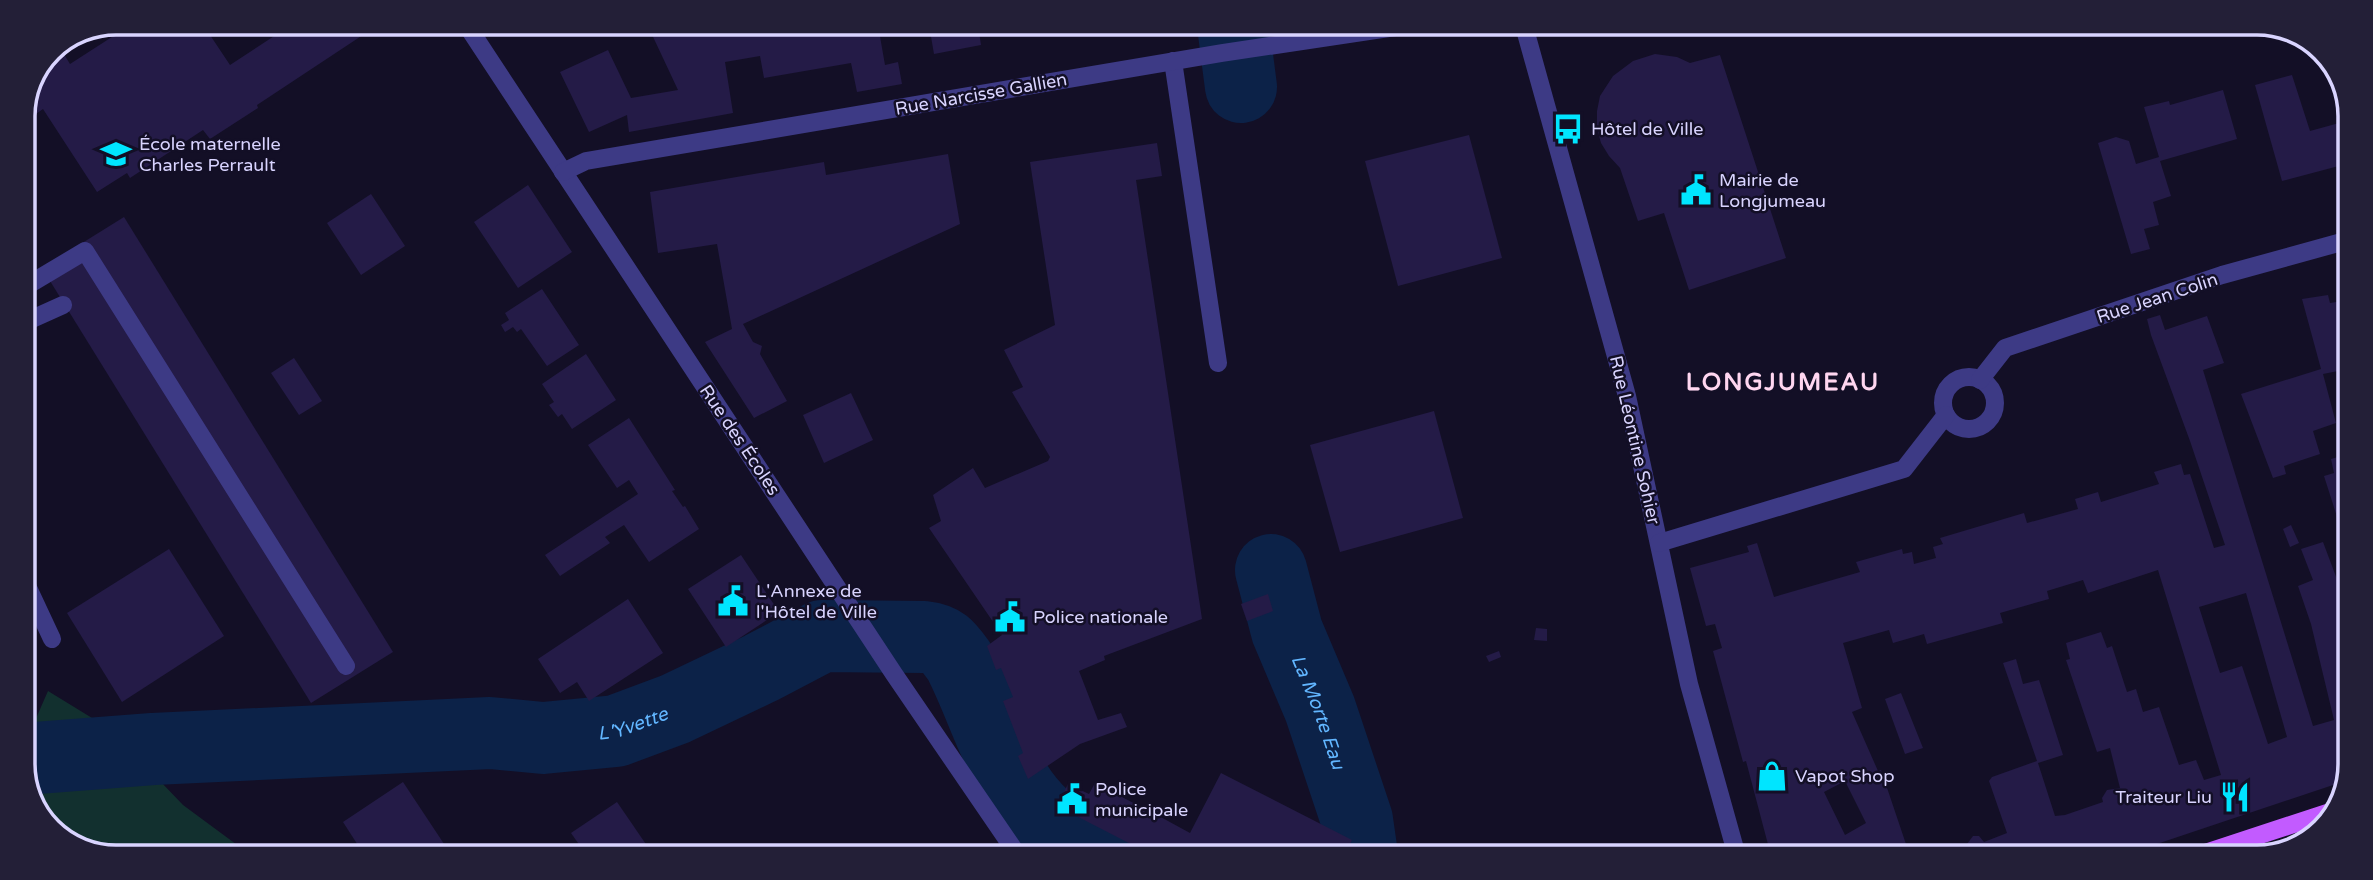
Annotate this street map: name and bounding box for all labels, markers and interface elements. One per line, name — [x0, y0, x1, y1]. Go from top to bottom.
street label: Rue Narcisse Gallien — [893, 68, 1069, 120]
bus stop icon: Hôtel de Ville — [1551, 112, 1585, 146]
place label: Hôtel de Ville — [1591, 118, 1703, 140]
place label: École maternelle Charles Perrault — [139, 133, 281, 176]
school or university icon: École maternelle Charles Perrault — [99, 137, 133, 171]
place label: Mairie de Longjumeau — [1719, 169, 1826, 212]
public building icon: Mairie de Longjumeau — [1679, 173, 1713, 207]
street label: Rue Jean Colin — [2094, 268, 2220, 328]
street label: Rue Léontine Sohier — [1605, 353, 1665, 527]
district label: LONGJUMEAU — [1686, 368, 1880, 397]
street label: Rue des Écoles — [695, 381, 785, 499]
place label: L'Annexe de l'Hôtel de Ville — [756, 580, 877, 623]
public building icon: L'Annexe de l'Hôtel de Ville — [716, 584, 750, 618]
public building icon: Police nationale — [993, 600, 1027, 634]
place label: Police nationale — [1033, 606, 1168, 628]
water label: La Morte Eau — [1286, 652, 1350, 773]
water label: L'Yvette — [597, 702, 672, 745]
shop icon: Vapot Shop — [1755, 759, 1789, 793]
place label: Vapot Shop — [1795, 765, 1895, 787]
place label: Police municipale — [1095, 778, 1188, 821]
restaurant icon: Traiteur Liu — [2218, 780, 2252, 814]
public building icon: Police municipale — [1055, 782, 1089, 816]
place label: Traiteur Liu — [2115, 786, 2212, 808]

